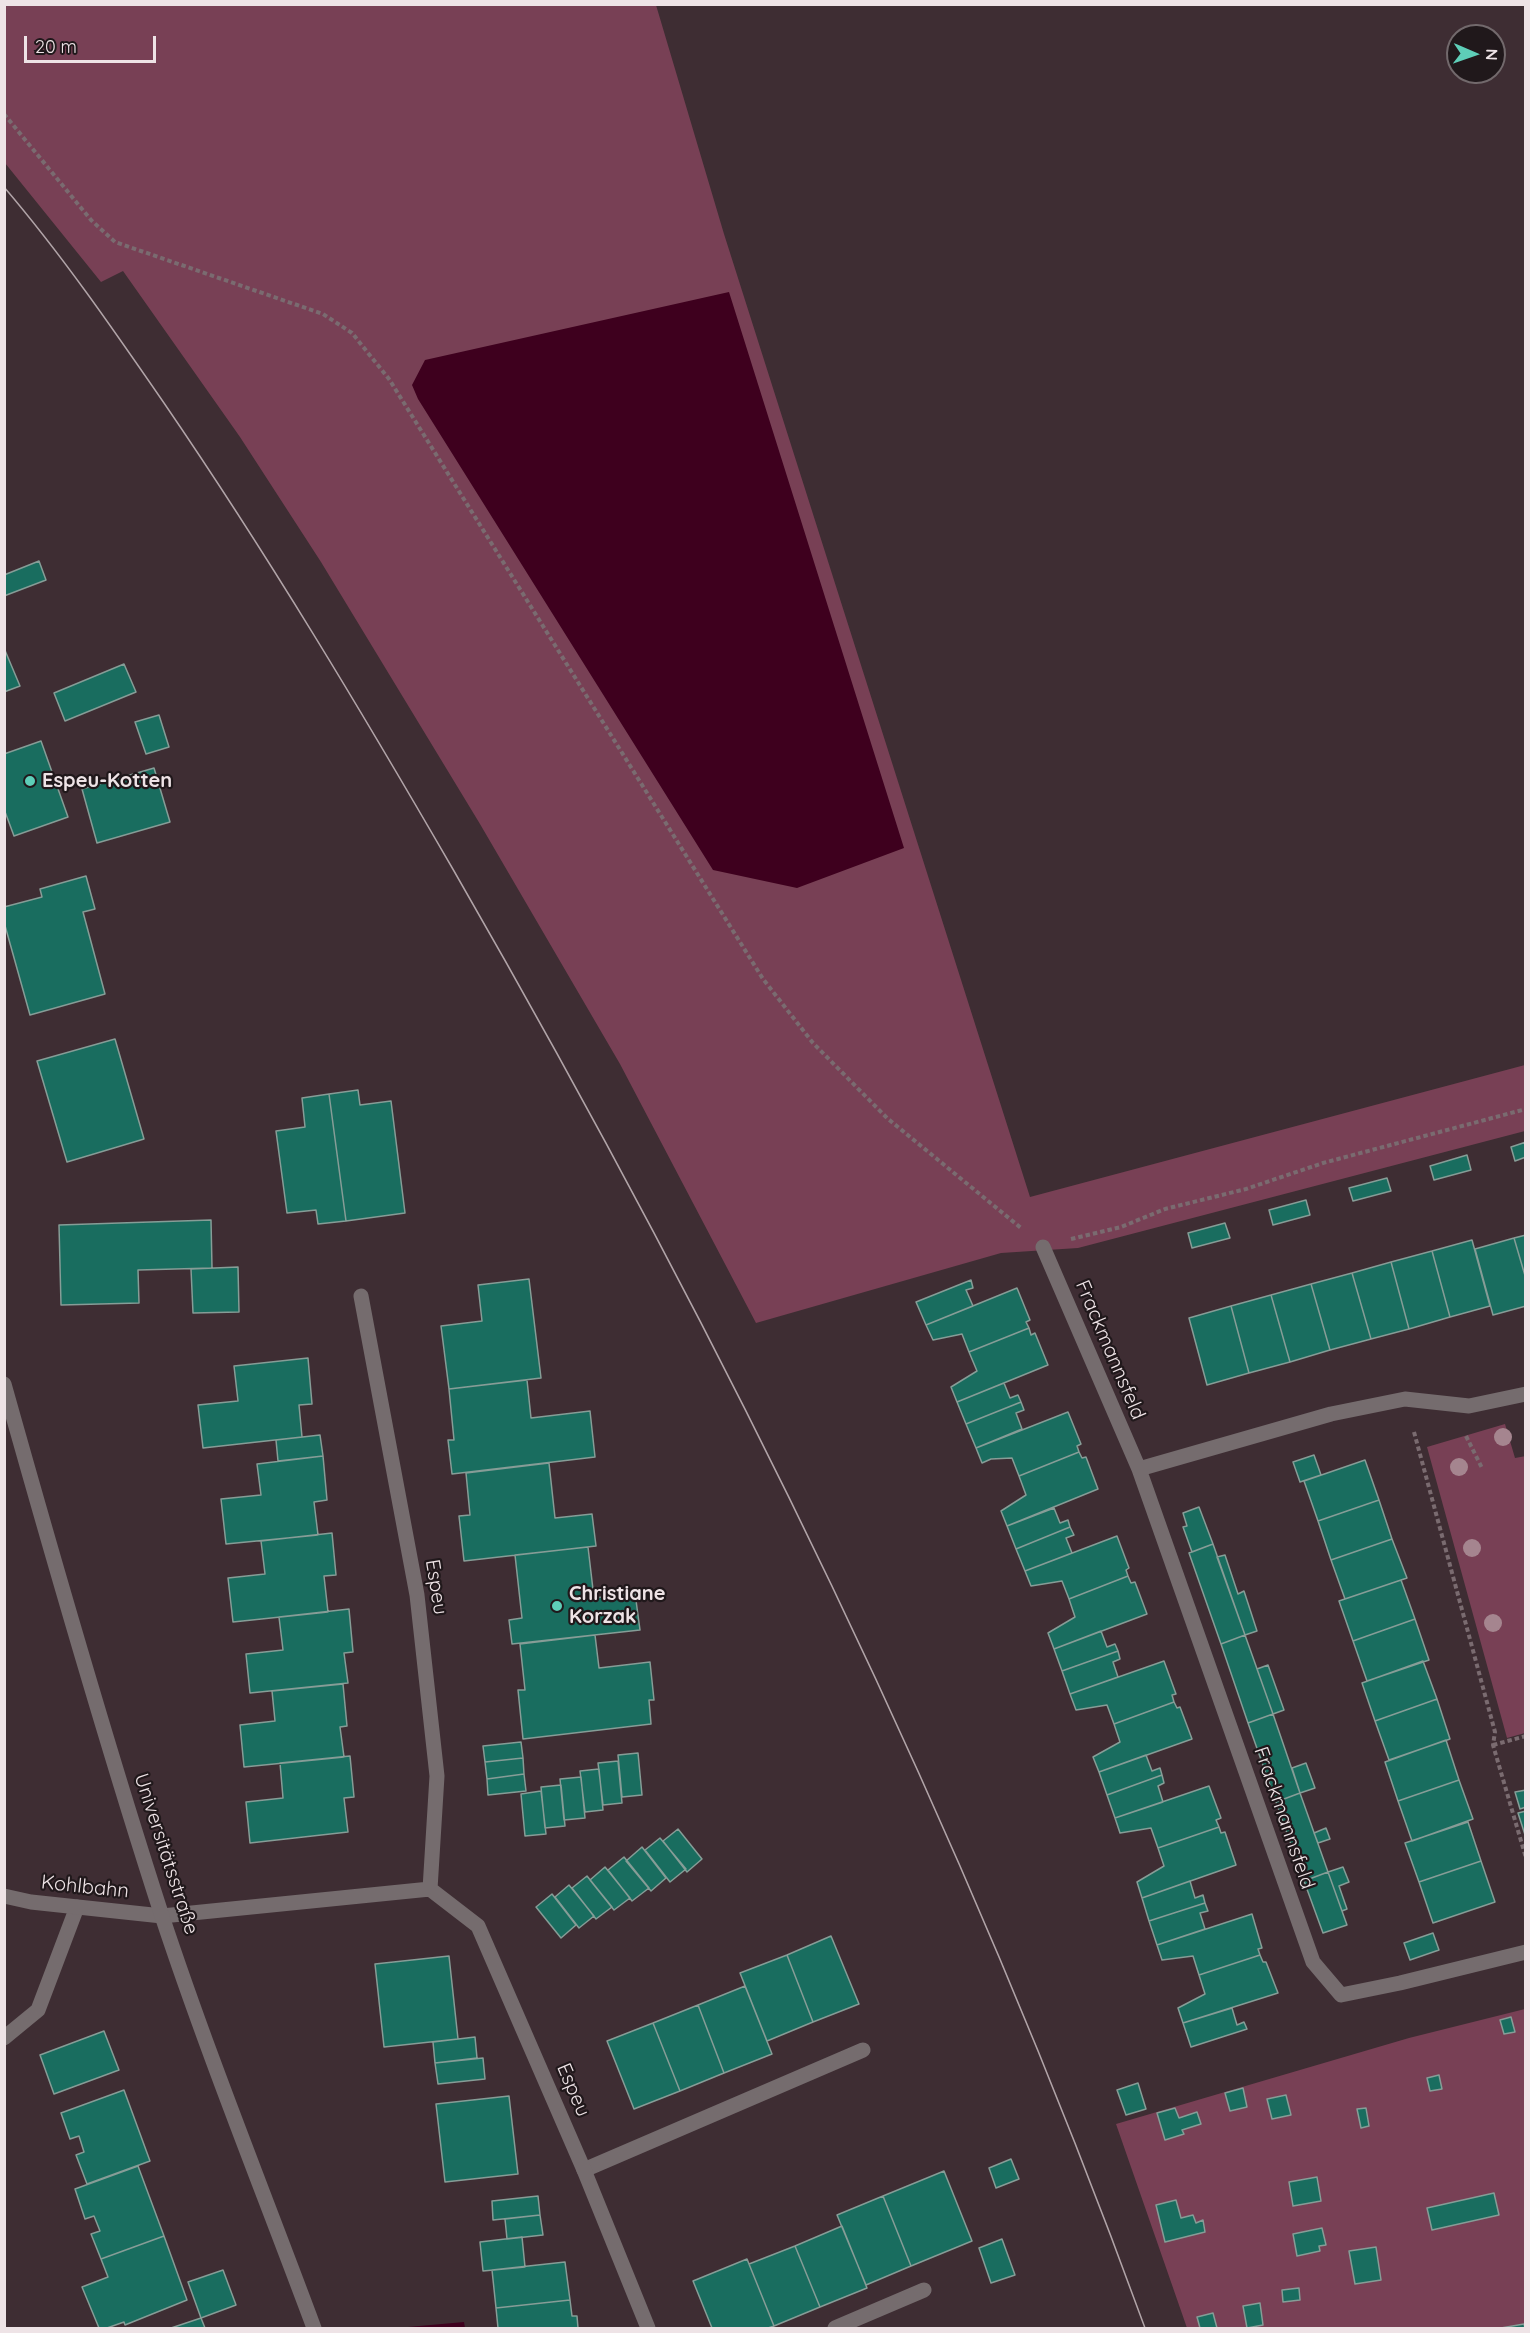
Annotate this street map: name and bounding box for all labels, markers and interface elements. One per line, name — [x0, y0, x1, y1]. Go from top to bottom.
scale bar — [27, 24, 159, 62]
north arrow — [1446, 24, 1506, 84]
text: 20 m — [35, 35, 77, 58]
text: N — [1482, 48, 1502, 61]
place label: Espeu-Kotten — [42, 769, 172, 793]
marker: Espeu-Kotten — [23, 774, 37, 788]
street label: Frackmannsfeld — [1070, 1277, 1150, 1423]
street label: Espeu — [420, 1558, 452, 1616]
place label: Christiane Korzak — [569, 1582, 665, 1629]
marker: Christiane Korzak — [550, 1599, 564, 1613]
street label: Frackmannsfeld — [1248, 1744, 1320, 1892]
street label: Universitätsstraße — [129, 1770, 203, 1938]
street label: Kohlbahn — [40, 1870, 130, 1904]
street label: Espeu — [551, 2060, 595, 2120]

